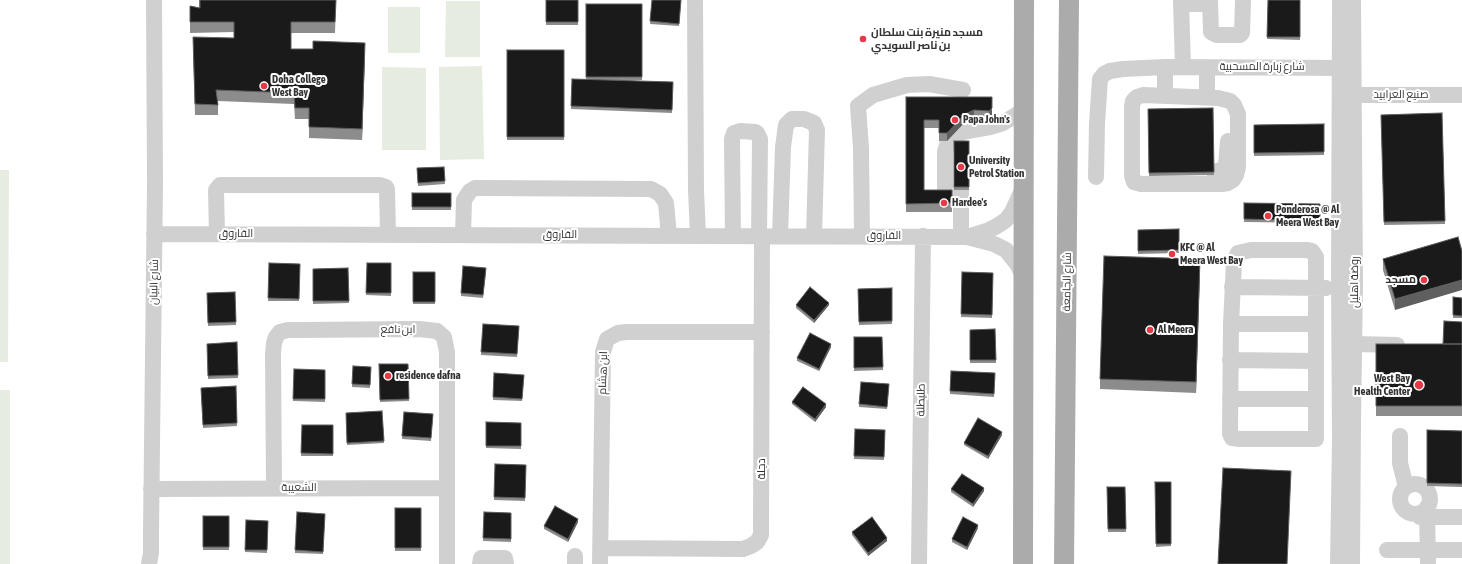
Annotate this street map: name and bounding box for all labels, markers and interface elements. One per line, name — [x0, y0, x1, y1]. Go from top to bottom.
place label: مسجد منيرة بنت سلطان بن ناصر السويدي — [871, 26, 983, 52]
marker: مسجد منيرة بنت سلطان بن ناصر السويدي — [858, 34, 868, 44]
street label: شارع زبارة المسحبية — [1219, 60, 1305, 74]
place label: Doha College West Bay — [272, 73, 326, 99]
marker: Doha College West Bay — [259, 81, 269, 91]
street label: صنيع العرابيد — [1373, 88, 1429, 102]
place label: Papa John's — [963, 113, 1010, 127]
marker: Papa John's — [950, 115, 960, 125]
place label: University Petrol Station — [969, 154, 1024, 180]
marker: University Petrol Station — [956, 162, 966, 172]
place label: Hardee's — [952, 196, 987, 210]
marker: Hardee's — [939, 198, 949, 208]
place label: Ponderosa @ Al Meera West Bay — [1276, 203, 1339, 229]
marker: Ponderosa @ Al Meera West Bay — [1263, 211, 1273, 221]
street label: الفاروق — [219, 227, 253, 241]
street label: الفاروق — [543, 228, 577, 242]
street label: الفاروق — [867, 229, 901, 243]
place label: KFC @ Al Meera West Bay — [1180, 241, 1243, 267]
marker: KFC @ Al Meera West Bay — [1167, 249, 1177, 259]
street label: شارع الجامعة — [1060, 252, 1074, 312]
street label: روضة اهليل — [1348, 256, 1362, 308]
street label: شارع البيان — [147, 259, 161, 305]
place label: مسجد — [1385, 273, 1416, 287]
marker: مسجد — [1419, 275, 1429, 285]
street label: ابن نافع — [381, 323, 415, 337]
place label: Al Meera — [1158, 323, 1193, 337]
marker: Al Meera — [1145, 325, 1155, 335]
street label: ابن هشام — [596, 351, 610, 395]
place label: residence dafna — [396, 369, 461, 383]
marker: residence dafna — [383, 371, 393, 381]
place label: West Bay Health Center — [1354, 372, 1410, 398]
marker: West Bay Health Center — [1413, 379, 1425, 391]
street label: طليطلة — [914, 384, 928, 416]
street label: دجلة — [755, 458, 769, 480]
street label: الشعيبة — [281, 481, 317, 495]

